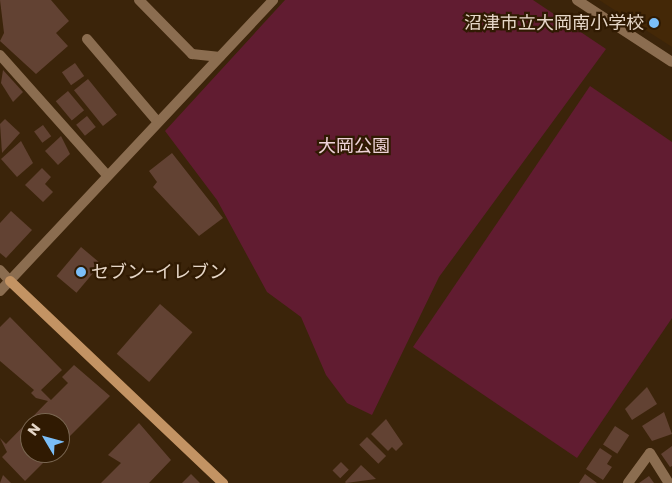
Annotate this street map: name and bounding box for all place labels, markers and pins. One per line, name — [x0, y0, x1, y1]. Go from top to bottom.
place label: 沼津市立大岡南小学校 — [464, 12, 644, 34]
marker: 沼津市立大岡南小学校 — [648, 17, 660, 29]
place label: セブン-イレブン — [91, 261, 227, 283]
marker: セブン-イレブン — [75, 266, 87, 278]

